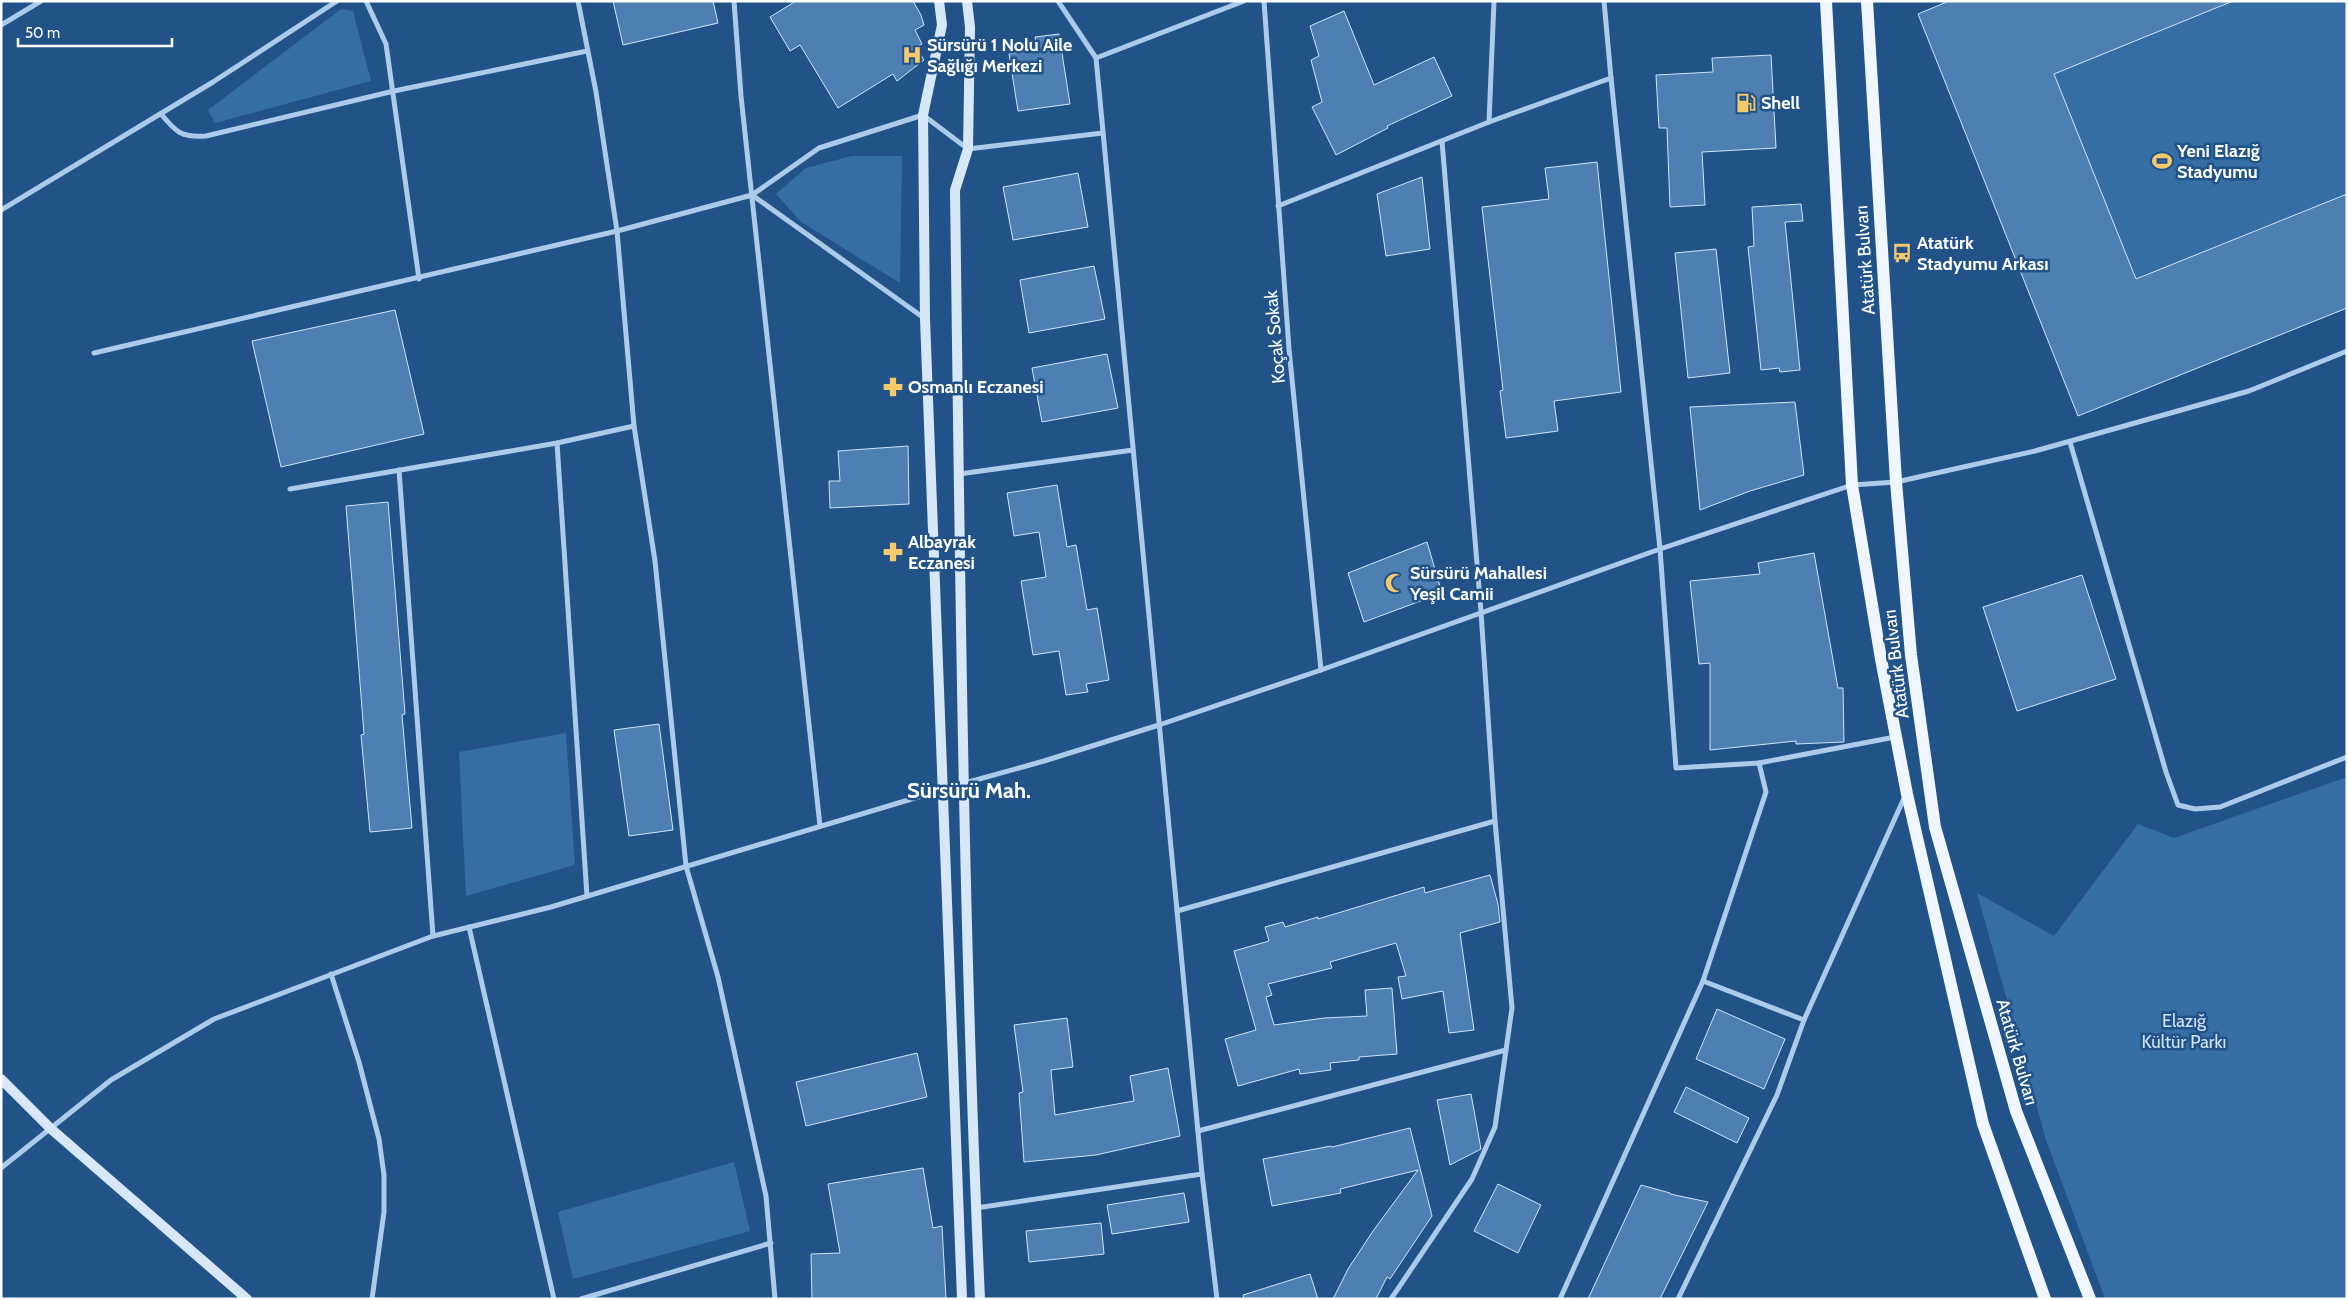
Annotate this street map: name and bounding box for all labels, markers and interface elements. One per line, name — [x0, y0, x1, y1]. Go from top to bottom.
scale bar — [18, 15, 171, 47]
text: 50 m — [25, 24, 60, 42]
place label: Sürsürü 1 Nolu Aile Sağlığı Merkezi — [927, 34, 1072, 77]
hospital icon: Sürsürü 1 Nolu Aile Sağlığı Merkezi — [901, 44, 923, 66]
fuel station icon: Shell — [1735, 92, 1757, 114]
place label: Shell — [1761, 92, 1800, 114]
place label: Yeni Elazığ Stadyumu — [2176, 140, 2260, 183]
sports icon: Yeni Elazığ Stadyumu — [2151, 150, 2173, 172]
street label: Atatürk Bulvarı — [1850, 205, 1880, 315]
place label: Atatürk Stadyumu Arkası — [1917, 232, 2049, 275]
bus stop icon: Atatürk Stadyumu Arkası — [1891, 242, 1913, 264]
street label: Koçak Sokak — [1260, 289, 1290, 385]
pharmacy icon: Osmanlı Eczanesi — [882, 376, 904, 398]
place label: Osmanlı Eczanesi — [908, 376, 1044, 398]
place label: Albayrak Eczanesi — [908, 531, 976, 574]
pharmacy icon: Albayrak Eczanesi — [882, 541, 904, 563]
place label: Sürsürü Mahallesi Yeşil Camii — [1409, 562, 1547, 605]
mosque icon: Sürsürü Mahallesi Yeşil Camii — [1384, 572, 1406, 594]
street label: Atatürk Bulvarı — [1878, 608, 1914, 720]
district label: Sürsürü Mah. — [907, 777, 1031, 804]
street label: Atatürk Bulvarı — [1991, 996, 2043, 1108]
park label: Elazığ Kültür Parkı — [2142, 1010, 2226, 1053]

